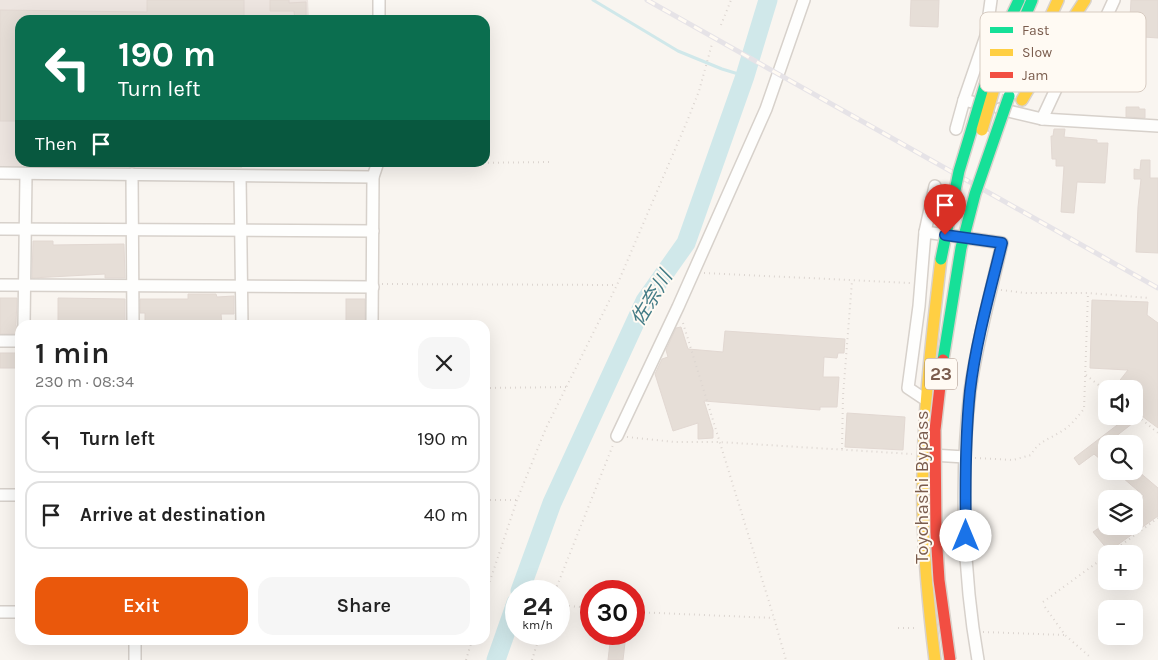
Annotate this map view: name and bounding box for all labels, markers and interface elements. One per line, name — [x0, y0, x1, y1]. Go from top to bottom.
legend — [980, 12, 1146, 92]
text: Fast — [1022, 22, 1049, 39]
text: 190 m — [118, 34, 216, 75]
icon: left — [35, 35, 100, 100]
text: Slow — [1022, 44, 1052, 61]
text: Jam — [1022, 67, 1048, 84]
text: Turn left — [118, 76, 201, 102]
icon: arrive — [87, 130, 115, 158]
text: Then — [35, 133, 77, 155]
pin — [924, 184, 966, 235]
icon: arrive — [931, 191, 959, 219]
water label: 佐奈川 — [626, 265, 678, 330]
text: 1 min — [35, 335, 109, 371]
button: close — [418, 337, 470, 389]
road number: 23 — [925, 358, 957, 389]
text: 230 m · 08:34 — [35, 372, 134, 391]
map controls — [1098, 380, 1143, 645]
button: sound — [1098, 380, 1143, 425]
street label: Toyohashi Bypass — [911, 410, 933, 564]
icon: left — [37, 425, 65, 453]
text: Turn left — [80, 428, 155, 450]
text: 190 m — [417, 428, 468, 450]
button: search — [1098, 435, 1143, 480]
button: layers — [1098, 490, 1143, 535]
icon: arrive — [37, 501, 65, 529]
text: Arrive at destination — [80, 504, 266, 526]
text: 40 m — [424, 504, 468, 526]
position arrow — [939, 509, 991, 561]
button: + — [1098, 545, 1143, 590]
button: Exit — [35, 577, 248, 635]
button: Share — [258, 577, 470, 635]
speed limit sign: 30 — [580, 580, 645, 645]
text: 24 — [522, 592, 553, 621]
button: − — [1098, 600, 1143, 645]
text: km/h — [522, 618, 553, 632]

